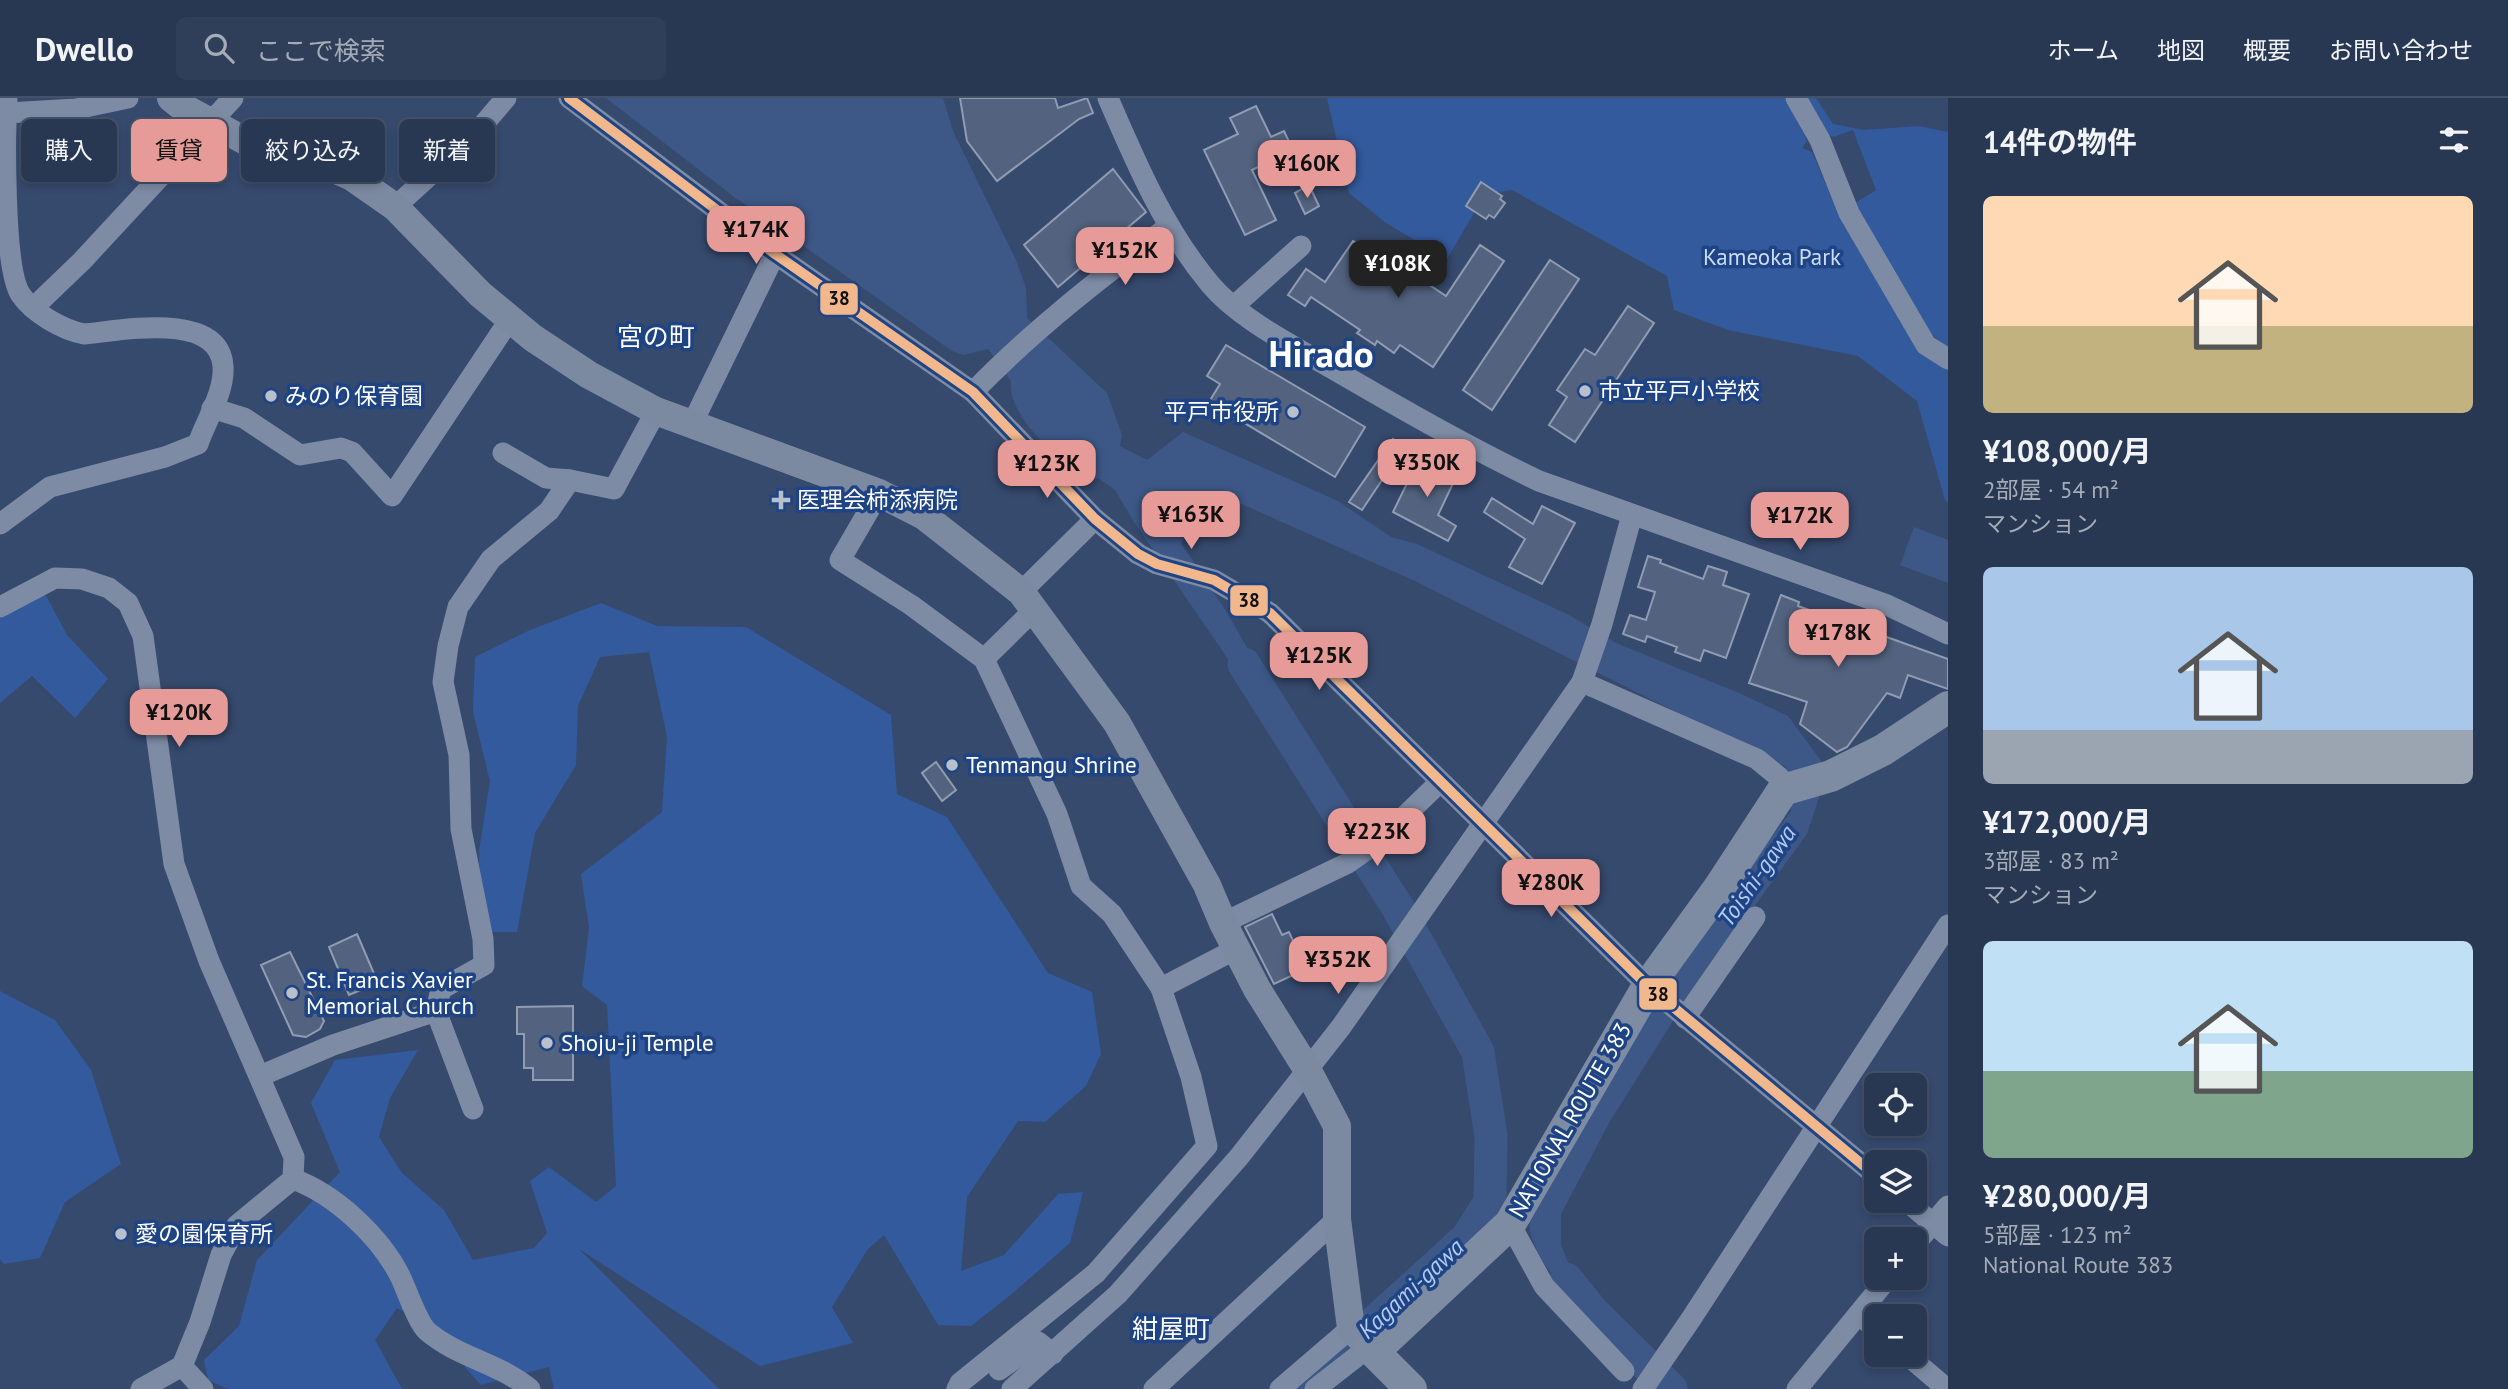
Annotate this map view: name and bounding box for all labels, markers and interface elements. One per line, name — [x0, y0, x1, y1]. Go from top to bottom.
search box — [176, 17, 666, 80]
text: Dwello — [35, 27, 134, 70]
icon: search — [200, 29, 238, 67]
text: ここで検索 — [256, 34, 386, 67]
text: ホーム — [2048, 35, 2119, 66]
text: 地図 — [2157, 35, 2205, 66]
text: 概要 — [2243, 35, 2291, 66]
text: お問い合わせ — [2329, 35, 2473, 66]
chip: 購入 — [21, 119, 117, 182]
chip: 賃貸 — [131, 119, 227, 182]
chip: 絞り込み — [241, 119, 385, 182]
chip: 新着 — [399, 119, 495, 182]
icon: filters — [2435, 121, 2473, 159]
text: 14件の物件 — [1983, 122, 2137, 161]
pin: ¥160K — [1258, 140, 1356, 200]
text: ¥160K — [1274, 148, 1340, 177]
pin: ¥174K — [707, 206, 805, 266]
text: ¥174K — [723, 214, 789, 243]
pin: ¥152K — [1076, 228, 1174, 287]
text: ¥152K — [1092, 235, 1158, 264]
pin: ¥108K — [1349, 240, 1447, 300]
park label: Kameoka Park — [1703, 242, 1841, 271]
icon: home — [2165, 242, 2291, 368]
text: ¥108K — [1365, 248, 1431, 277]
line badge: 38 — [819, 282, 859, 316]
text: 38 — [828, 286, 850, 310]
district label: 宮の町 — [617, 320, 695, 353]
district label: Hirado — [1268, 329, 1374, 377]
place label: 市立平戸小学校 — [1599, 376, 1760, 405]
place label: みのり保育園 — [285, 381, 423, 410]
marker: 市立平戸小学校 — [1577, 383, 1593, 399]
marker: みのり保育園 — [263, 388, 279, 404]
place label: 平戸市役所 — [1164, 397, 1279, 426]
marker: 平戸市役所 — [1285, 404, 1301, 420]
text: ¥108,000/月 — [1983, 431, 2152, 470]
pin: ¥123K — [998, 440, 1096, 500]
pin: ¥350K — [1378, 440, 1476, 499]
text: ¥350K — [1394, 447, 1460, 476]
text: ¥123K — [1014, 448, 1080, 477]
text: 2部屋 · 54 m² — [1983, 475, 2119, 504]
place label: 医理会柿添病院 — [797, 485, 958, 514]
marker: 医理会柿添病院 — [771, 490, 791, 510]
pin: ¥163K — [1142, 491, 1240, 551]
pin: ¥172K — [1751, 492, 1849, 552]
text: ¥163K — [1158, 499, 1224, 528]
text: ¥172K — [1767, 500, 1833, 529]
text: マンション — [1983, 509, 2098, 538]
line badge: 38 — [1229, 584, 1269, 617]
text: 38 — [1238, 588, 1260, 612]
pin: ¥178K — [1789, 610, 1887, 669]
icon: home — [2165, 613, 2291, 739]
text: ¥178K — [1805, 617, 1871, 646]
pin: ¥125K — [1270, 632, 1368, 692]
text: ¥125K — [1286, 640, 1352, 669]
pin: ¥120K — [130, 690, 228, 749]
text: ¥120K — [146, 697, 212, 726]
place label: Tenmangu Shrine — [966, 750, 1137, 779]
marker: Tenmangu Shrine — [944, 757, 960, 773]
text: ¥172,000/月 — [1983, 802, 2152, 841]
pin: ¥223K — [1328, 808, 1426, 868]
text: ¥223K — [1344, 816, 1410, 845]
water label: Toishi-gawa — [1710, 819, 1803, 932]
text: 3部屋 · 83 m² — [1983, 846, 2119, 875]
pin: ¥280K — [1502, 860, 1600, 919]
text: ¥280K — [1518, 867, 1584, 896]
text: マンション — [1983, 880, 2098, 909]
pin: ¥352K — [1289, 936, 1387, 996]
text: ¥352K — [1305, 944, 1371, 973]
place label: St. Francis Xavier Memorial Church — [306, 965, 474, 1020]
line badge: 38 — [1638, 977, 1678, 1011]
text: 38 — [1647, 982, 1669, 1006]
marker: St. Francis Xavier Memorial Church — [284, 985, 300, 1001]
icon: home — [2165, 986, 2291, 1112]
street label: NATIONAL ROUTE 383 — [1502, 1017, 1637, 1223]
place label: Shoju-ji Temple — [561, 1028, 714, 1057]
marker: Shoju-ji Temple — [539, 1035, 555, 1051]
map controls — [1864, 1073, 1927, 1367]
button: locate — [1864, 1073, 1927, 1136]
button: layers — [1864, 1150, 1927, 1213]
text: ¥280,000/月 — [1983, 1176, 2152, 1215]
place label: 愛の園保育所 — [135, 1219, 273, 1248]
text: 5部屋 · 123 m² — [1983, 1220, 2131, 1249]
marker: 愛の園保育所 — [113, 1226, 129, 1242]
button: + — [1864, 1227, 1927, 1290]
water label: Kagami-gawa — [1351, 1232, 1470, 1345]
text: National Route 383 — [1983, 1250, 2173, 1279]
button: − — [1864, 1304, 1927, 1367]
district label: 紺屋町 — [1132, 1312, 1210, 1345]

